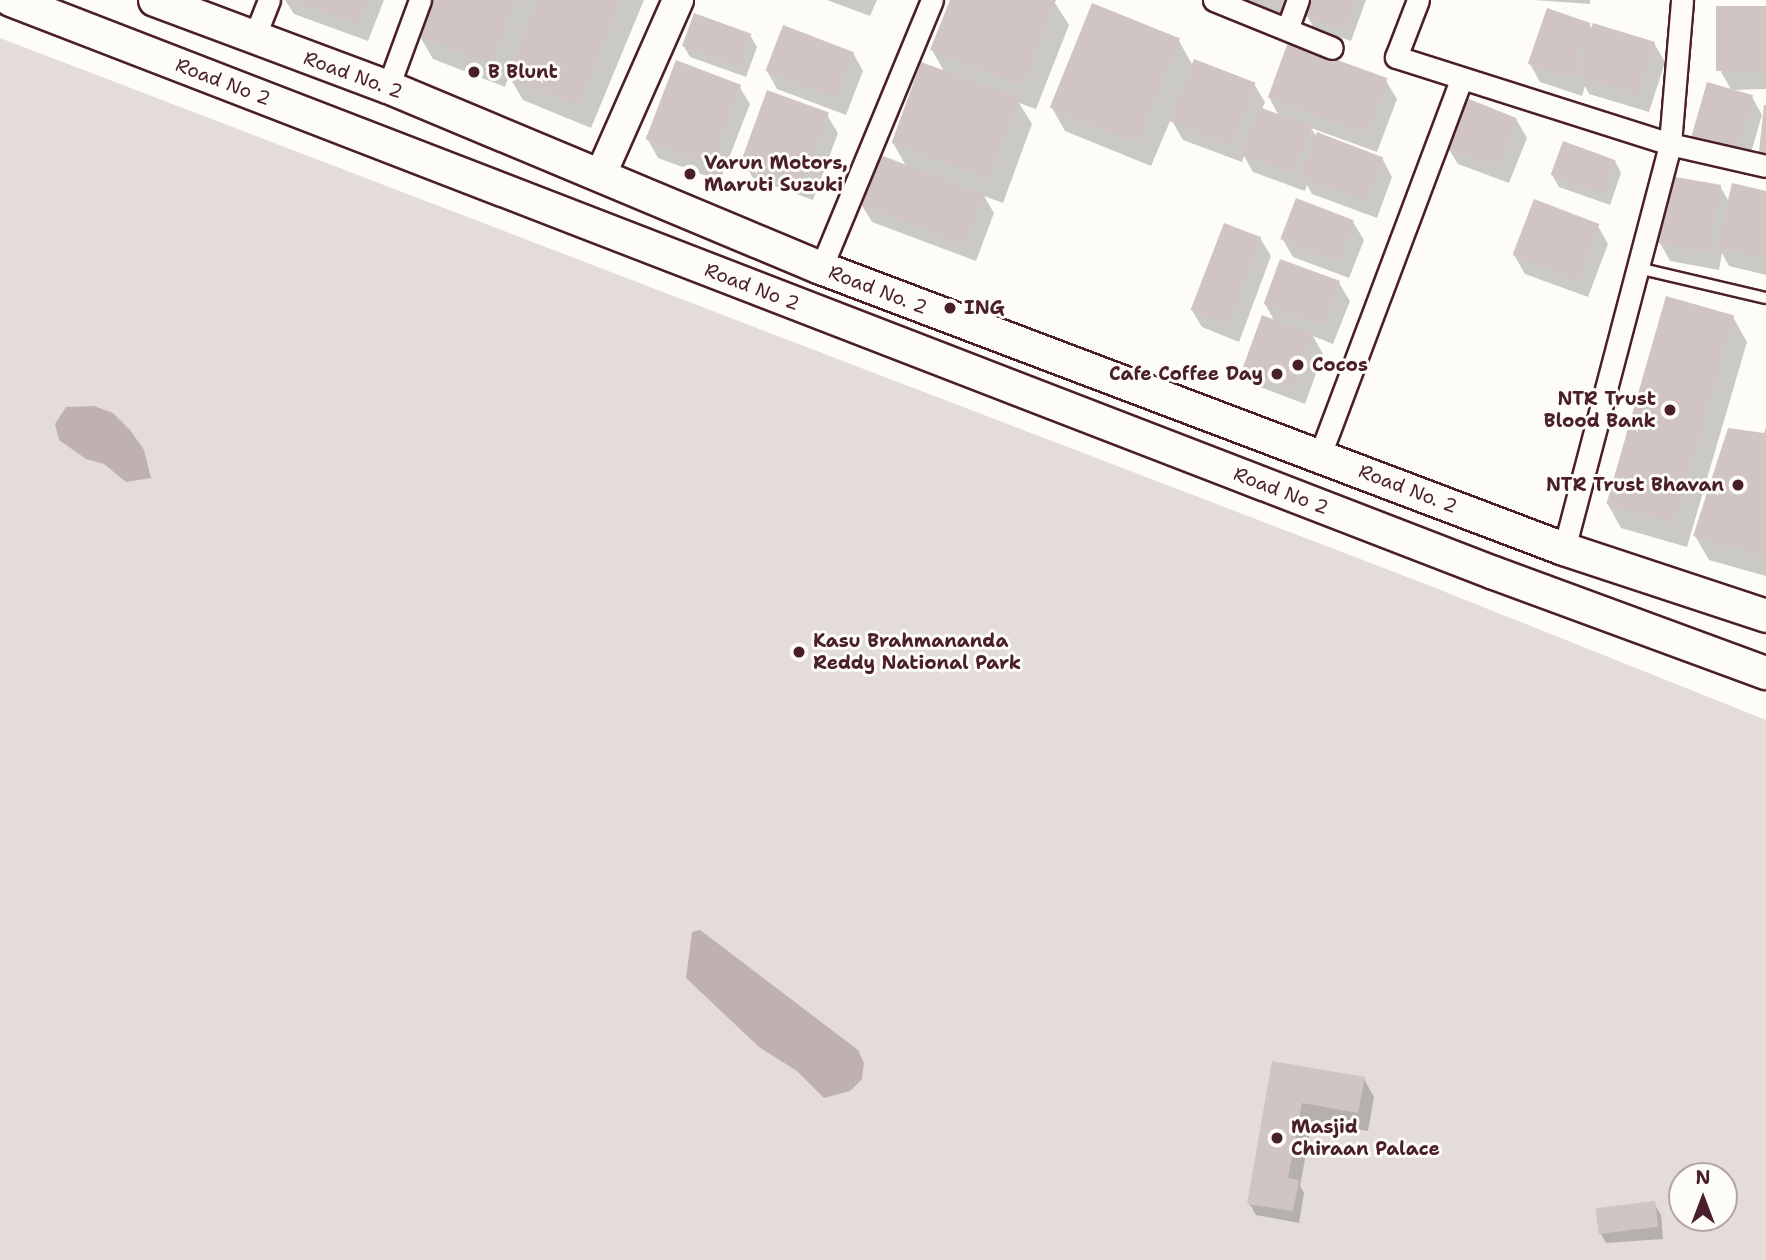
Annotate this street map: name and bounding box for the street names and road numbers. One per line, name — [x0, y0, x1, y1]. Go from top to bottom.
street label: Road No. 2 — [300, 47, 406, 103]
street label: Road No 2 — [172, 53, 274, 111]
street label: Road No 2 — [701, 258, 803, 316]
street label: Road No. 2 — [825, 261, 931, 319]
street label: Road No. 2 — [1355, 460, 1461, 518]
street label: Road No 2 — [1230, 462, 1332, 520]

